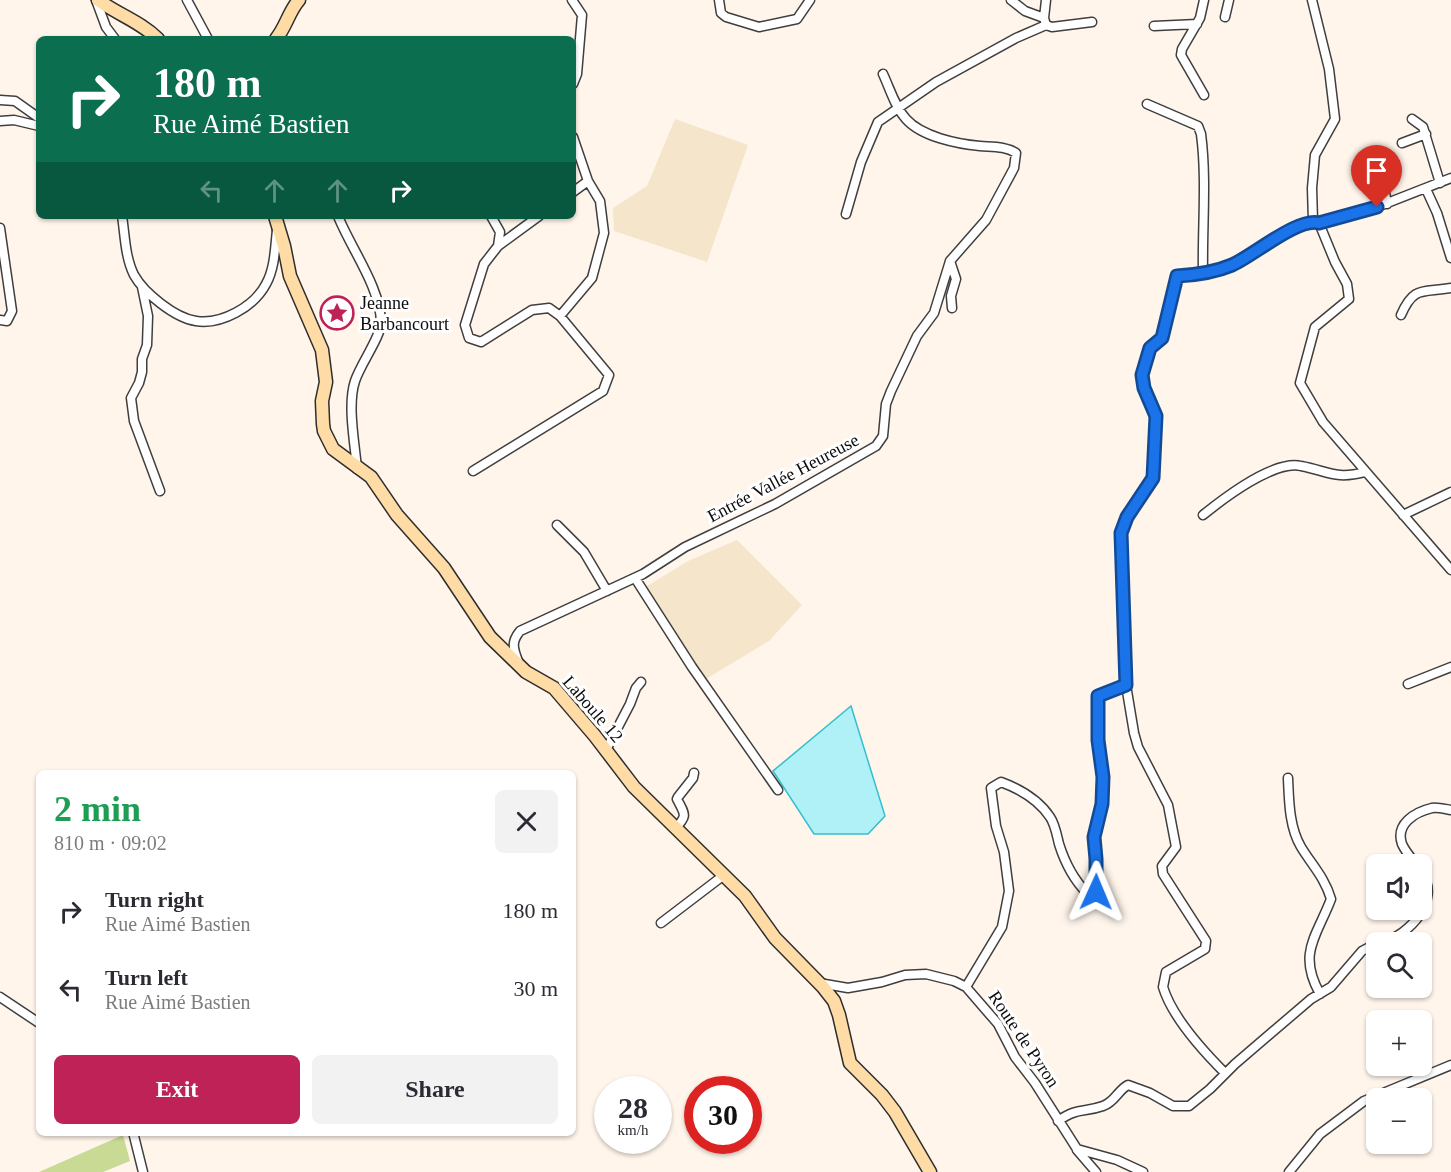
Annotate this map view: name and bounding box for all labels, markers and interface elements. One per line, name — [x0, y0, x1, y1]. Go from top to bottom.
icon: right — [54, 60, 132, 138]
text: 180 m — [153, 60, 262, 106]
text: Rue Aimé Bastien — [153, 109, 349, 139]
pin — [1351, 145, 1402, 207]
icon: arrive — [1360, 154, 1393, 187]
icon: left — [195, 174, 228, 207]
icon: ahead — [258, 174, 291, 207]
icon: ahead — [321, 174, 354, 207]
icon: right — [384, 174, 417, 207]
place label: Jeanne Barbancourt — [360, 293, 449, 334]
place icon: Jeanne Barbancourt — [319, 295, 355, 331]
street label: Entrée Vallée Heureuse — [704, 430, 862, 526]
street label: Laboule 12 — [559, 672, 627, 746]
text: 2 min — [54, 789, 141, 829]
button: close — [495, 790, 558, 853]
text: 810 m · 09:02 — [54, 832, 167, 854]
map controls — [1366, 854, 1432, 1154]
button: sound — [1366, 854, 1432, 920]
position arrow — [1064, 860, 1128, 924]
text: Turn right — [105, 887, 204, 912]
icon: right — [54, 895, 87, 928]
text: 180 m — [502, 898, 558, 923]
text: Rue Aimé Bastien — [105, 913, 251, 935]
button: search — [1366, 932, 1432, 998]
text: Turn left — [105, 965, 188, 990]
icon: left — [54, 973, 87, 1006]
text: 30 m — [513, 976, 558, 1001]
street label: Route de Pyron — [984, 987, 1064, 1091]
text: Rue Aimé Bastien — [105, 991, 251, 1013]
button: + — [1366, 1010, 1432, 1076]
button: Exit — [54, 1055, 300, 1124]
button: Share — [312, 1055, 558, 1124]
speed limit sign: 30 — [684, 1076, 762, 1154]
button: − — [1366, 1088, 1432, 1154]
text: 28 — [618, 1091, 648, 1124]
text: km/h — [618, 1122, 648, 1138]

